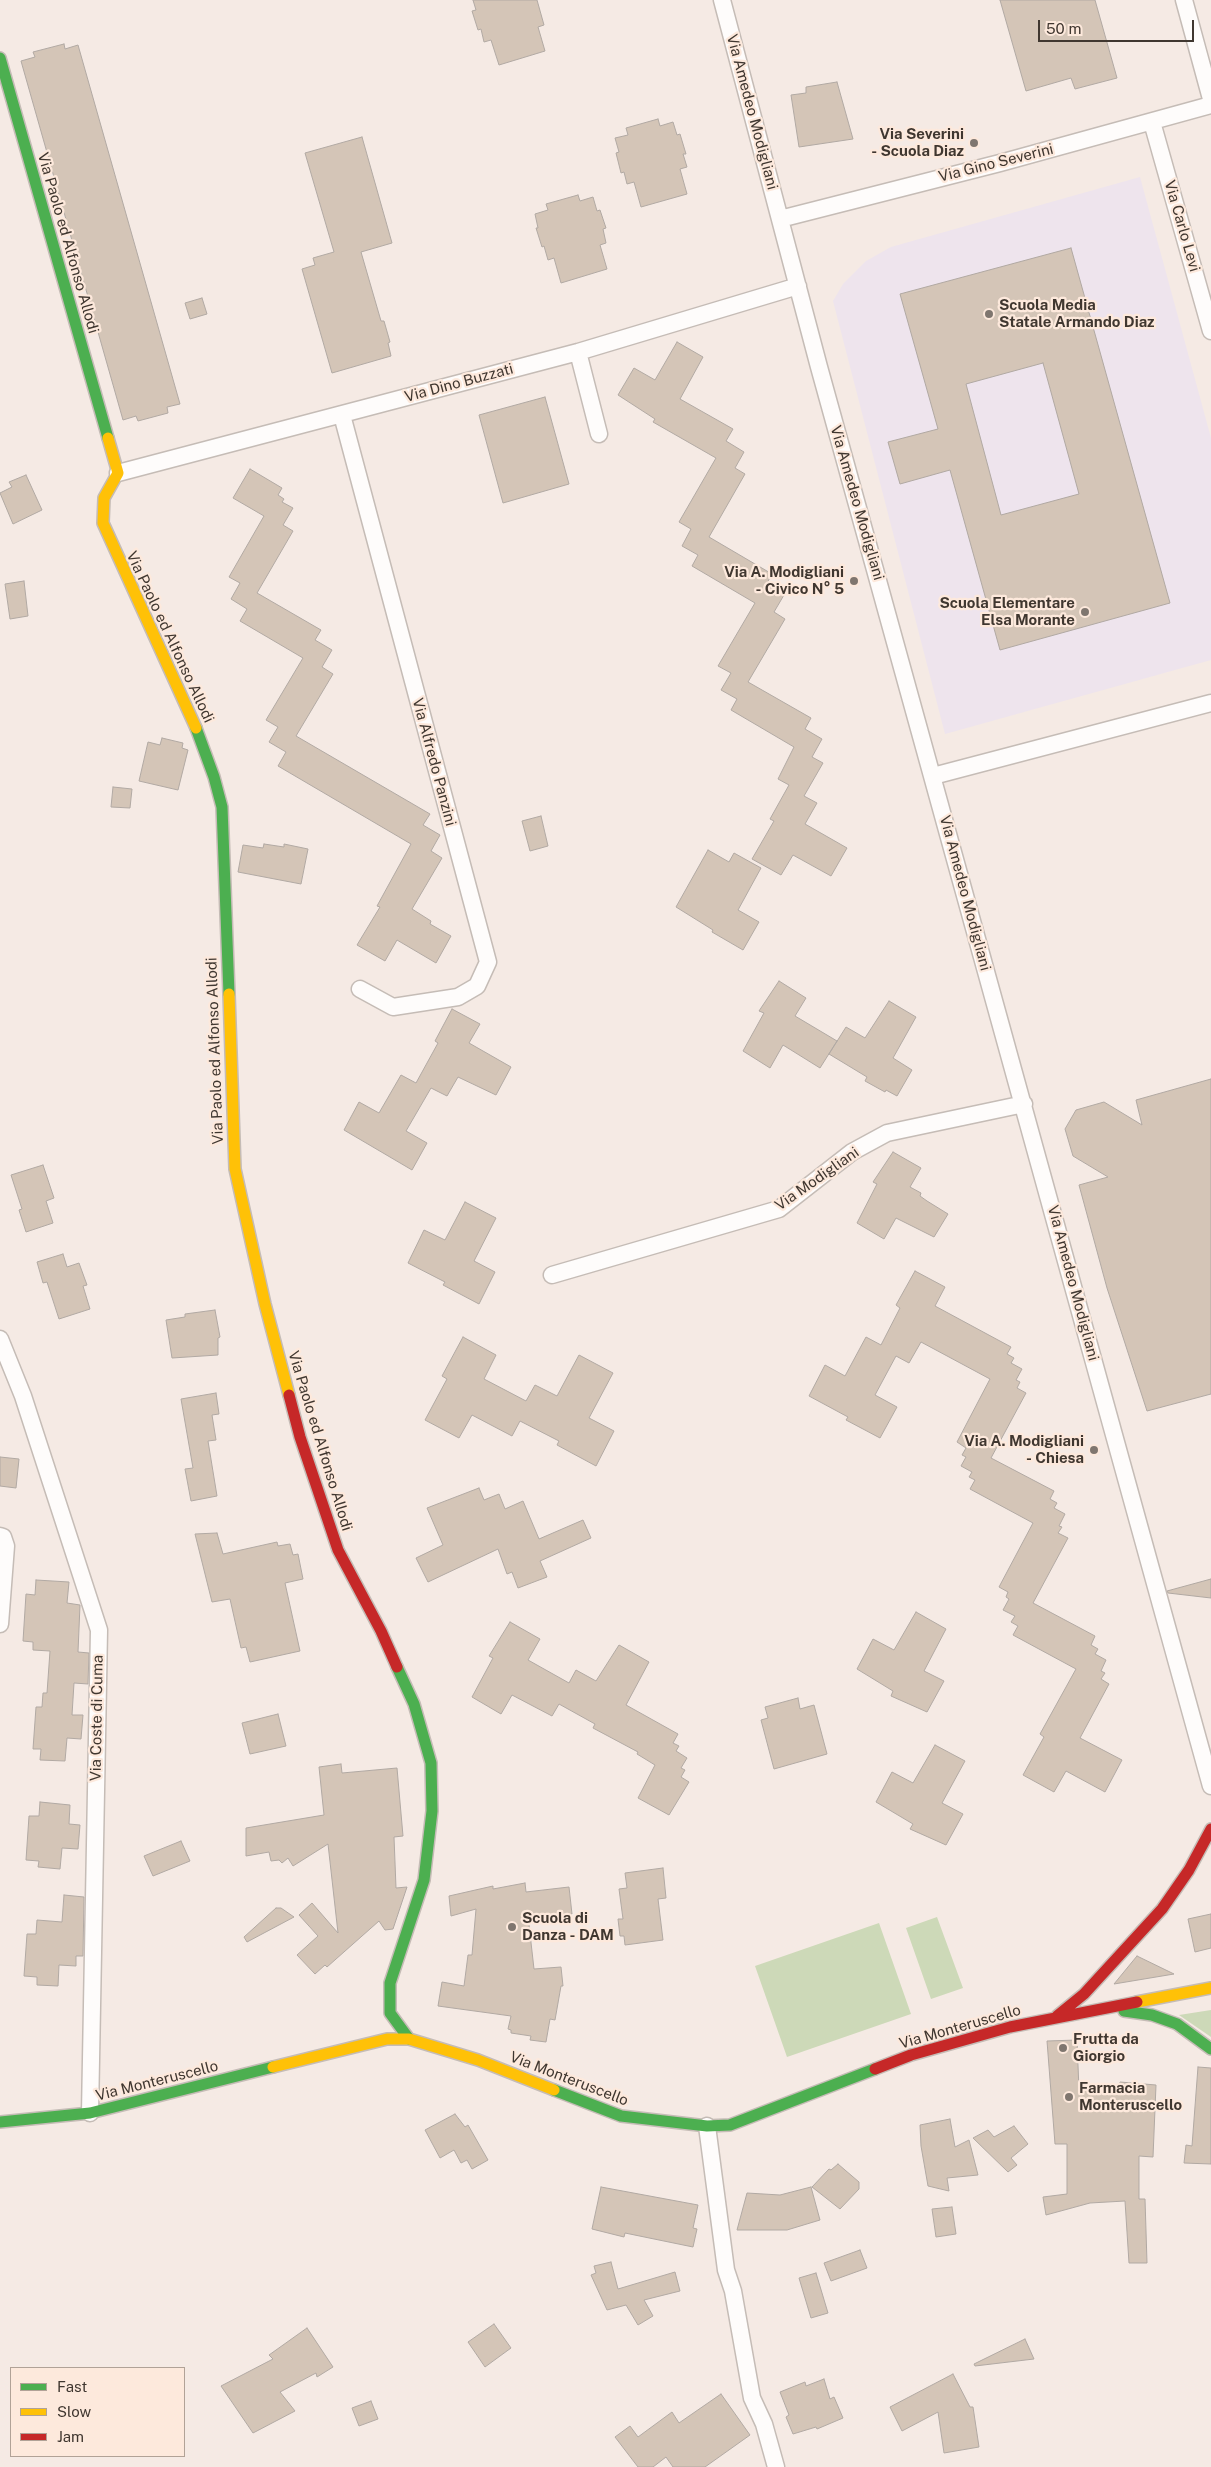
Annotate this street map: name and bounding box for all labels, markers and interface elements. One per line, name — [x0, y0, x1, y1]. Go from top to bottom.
scale bar — [1041, 10, 1197, 42]
text: 50 m — [1046, 20, 1081, 37]
street label: Via Amedeo Modigliani — [723, 32, 781, 192]
place label: Via Severini - Scuola Diaz — [871, 125, 964, 160]
marker: Via Severini - Scuola Diaz — [968, 137, 980, 149]
street label: Via Gino Severini — [937, 140, 1055, 186]
street label: Via Paolo ed Alfonso Allodi — [34, 151, 102, 335]
street label: Via Carlo Levi — [1160, 178, 1204, 274]
place label: Scuola Media Statale Armando Diaz — [999, 296, 1155, 331]
marker: Scuola Media Statale Armando Diaz — [983, 308, 995, 320]
street label: Via Dino Buzzati — [403, 360, 515, 406]
street label: Via Amedeo Modigliani — [826, 424, 888, 582]
street label: Via Paolo ed Alfonso Allodi — [122, 548, 218, 726]
place label: Via A. Modigliani - Civico N° 5 — [724, 563, 844, 598]
marker: Via A. Modigliani - Civico N° 5 — [848, 575, 860, 587]
place label: Scuola Elementare Elsa Morante — [939, 594, 1075, 629]
marker: Scuola Elementare Elsa Morante — [1079, 606, 1091, 618]
street label: Via Alfredo Panzini — [408, 696, 460, 828]
street label: Via Amedeo Modigliani — [936, 813, 994, 973]
street label: Via Paolo ed Alfonso Allodi — [203, 957, 227, 1145]
street label: Via Modigliani — [772, 1143, 862, 1215]
street label: Via Amedeo Modigliani — [1044, 1203, 1102, 1363]
street label: Via Paolo ed Alfonso Allodi — [284, 1349, 356, 1533]
place label: Via A. Modigliani - Chiesa — [964, 1432, 1084, 1467]
marker: Via A. Modigliani - Chiesa — [1088, 1444, 1100, 1456]
street label: Via Coste di Cuma — [87, 1655, 107, 1781]
place label: Scuola di Danza - DAM — [522, 1909, 614, 1944]
marker: Scuola di Danza - DAM — [506, 1921, 518, 1933]
street label: Via Monteruscello — [897, 2001, 1023, 2053]
place label: Frutta da Giorgio — [1073, 2030, 1139, 2065]
marker: Frutta da Giorgio — [1057, 2042, 1069, 2054]
street label: Via Monteruscello — [507, 2048, 631, 2110]
street label: Via Monteruscello — [94, 2057, 220, 2105]
place label: Farmacia Monteruscello — [1079, 2079, 1182, 2114]
marker: Farmacia Monteruscello — [1063, 2091, 1075, 2103]
legend — [10, 2367, 185, 2457]
text: Fast — [57, 2378, 87, 2395]
text: Slow — [57, 2403, 91, 2420]
text: Jam — [57, 2428, 84, 2445]

